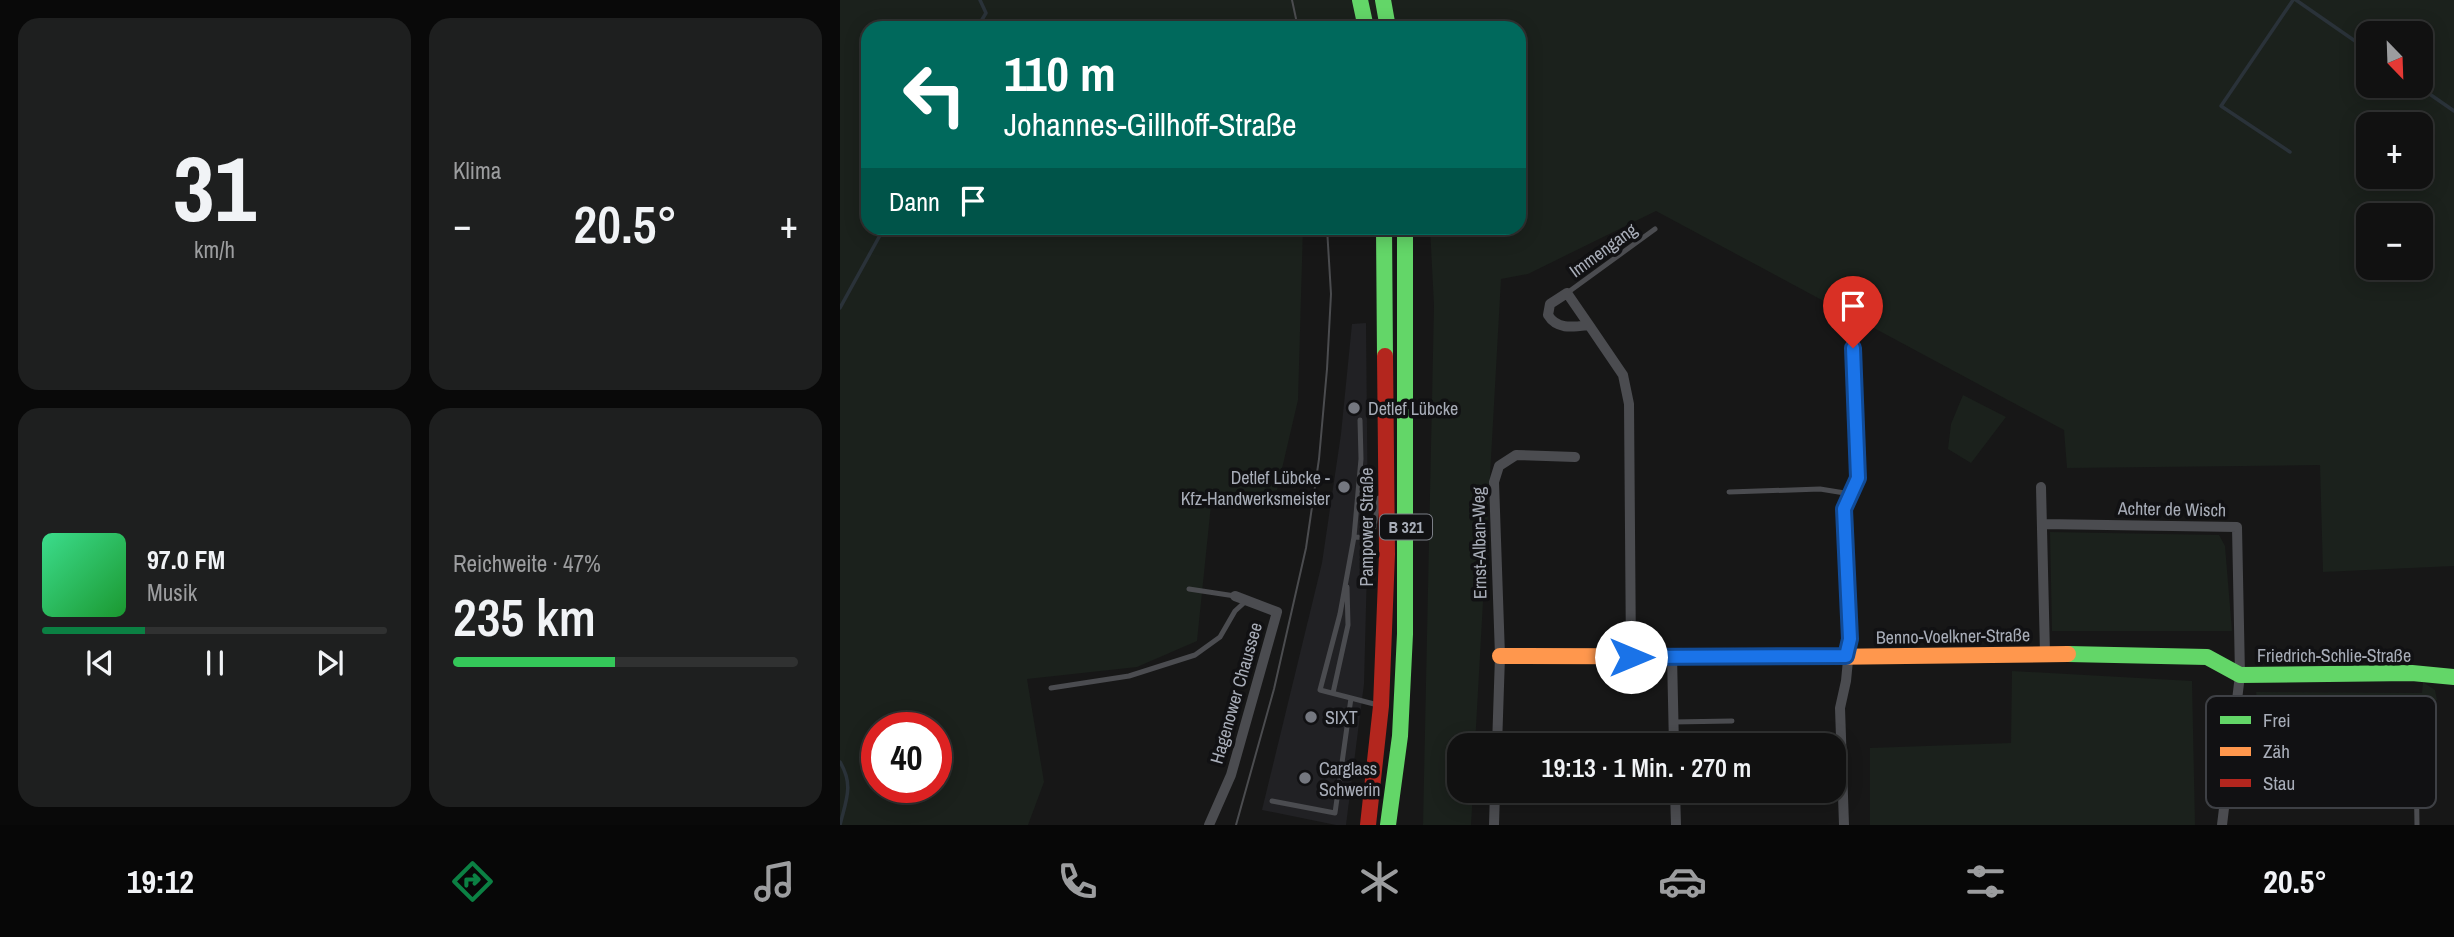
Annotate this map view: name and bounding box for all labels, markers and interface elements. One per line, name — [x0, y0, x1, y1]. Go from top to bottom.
north arrow — [2356, 21, 2432, 98]
map controls — [2356, 21, 2433, 280]
text: 110 m — [1004, 40, 1116, 106]
icon: left — [889, 49, 980, 140]
text: Johannes-Gillhoff-Straße — [1004, 103, 1297, 146]
button: + — [2356, 112, 2433, 189]
text: 31 — [173, 127, 256, 249]
text: Klima — [453, 155, 501, 186]
icon: arrive — [954, 182, 992, 220]
text: Dann — [889, 184, 940, 219]
text: 20.5° — [574, 189, 677, 259]
text: − — [453, 199, 471, 250]
text: + — [780, 199, 798, 250]
button: − — [2356, 203, 2433, 280]
street label: Immengang — [1564, 217, 1643, 283]
text: km/h — [194, 234, 235, 265]
pin — [1823, 276, 1883, 348]
icon: arrive — [1834, 287, 1872, 325]
place label: Detlef Lübcke — [1368, 396, 1458, 421]
marker: Detlef Lübcke — [1346, 400, 1362, 416]
place label: Detlef Lübcke - Kfz-Handwerksmeister — [1181, 465, 1330, 511]
street label: Pampower Straße — [1354, 468, 1379, 586]
marker: Detlef Lübcke - Kfz-Handwerksmeister — [1336, 479, 1352, 495]
street label: Ernst-Alban-Weg — [1466, 486, 1492, 599]
street label: Achter de Wisch — [2117, 496, 2226, 522]
road number: B 321 — [1380, 514, 1432, 540]
text: 97.0 FM — [147, 542, 225, 577]
text: Reichweite · 47% — [453, 548, 601, 579]
text: Musik — [147, 577, 197, 608]
text: 235 km — [453, 582, 596, 652]
street label: Hagenower Chaussee — [1204, 619, 1268, 767]
position arrow — [1594, 620, 1668, 694]
street label: Benno-Voelkner-Straße — [1876, 622, 2030, 650]
street label: Friedrich-Schlie-Straße — [2257, 643, 2411, 668]
icon: previous — [81, 644, 119, 682]
icon: pause — [196, 644, 234, 682]
icon: next — [311, 644, 349, 682]
legend — [2206, 696, 2436, 808]
place label: SIXT — [1325, 705, 1358, 730]
text: Frei — [2263, 707, 2291, 733]
marker: SIXT — [1303, 709, 1319, 725]
speed limit sign: 40 — [861, 712, 952, 803]
text: Zäh — [2263, 738, 2290, 764]
text: 19:13 · 1 Min. · 270 m — [1542, 750, 1751, 785]
place label: Carglass Schwerin — [1319, 756, 1381, 802]
marker: Carglass Schwerin — [1297, 770, 1313, 786]
text: Stau — [2263, 770, 2295, 796]
icon: directions — [448, 857, 497, 906]
icon: music — [750, 857, 799, 906]
icon: phone — [1053, 857, 1102, 906]
icon: climate — [1355, 857, 1404, 906]
icon: car — [1658, 857, 1707, 906]
icon: filters — [1961, 857, 2010, 906]
text: 19:12 — [127, 860, 194, 903]
text: 20.5° — [2263, 860, 2327, 903]

